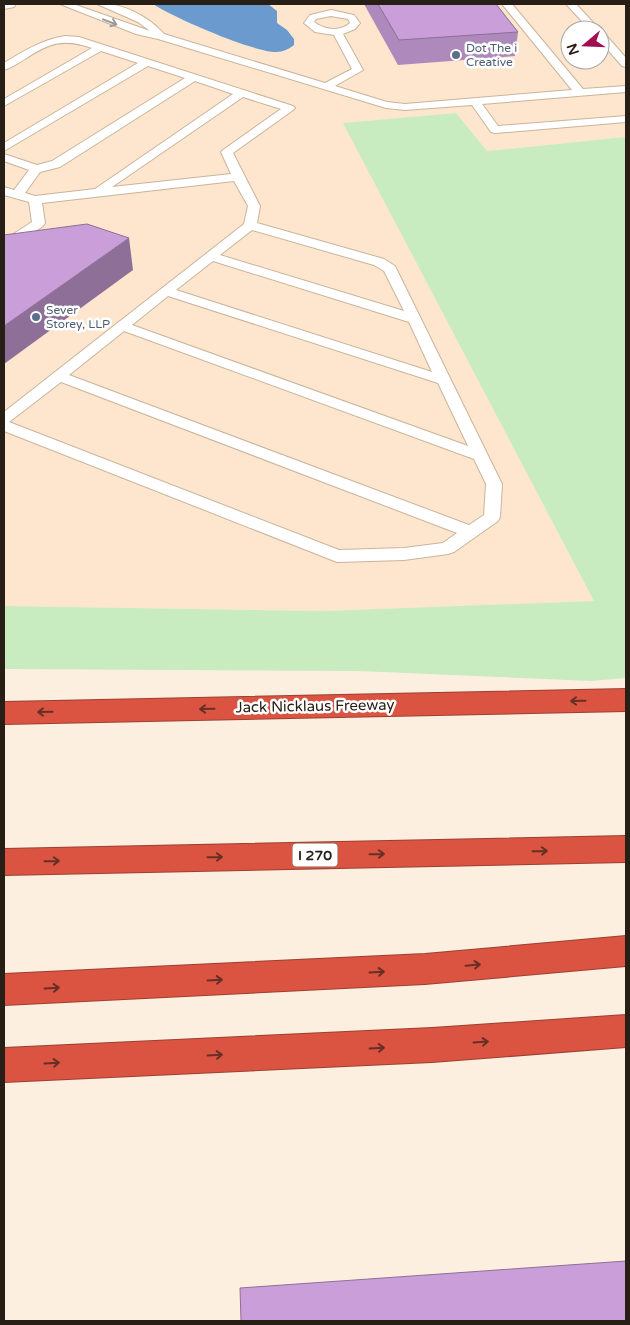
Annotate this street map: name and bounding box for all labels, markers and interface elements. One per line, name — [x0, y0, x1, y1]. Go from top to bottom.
one-way arrow — [103, 18, 118, 27]
north arrow — [560, 20, 610, 70]
place label: Dot The i Creative — [466, 41, 517, 69]
text: N — [563, 41, 583, 57]
marker: Dot The i Creative — [450, 49, 462, 61]
place label: Sever Storey, LLP — [46, 303, 110, 331]
marker: Sever Storey, LLP — [30, 311, 42, 323]
street label: Jack Nicklaus Freeway — [235, 696, 395, 716]
one-way arrow — [570, 696, 586, 706]
one-way arrow — [199, 704, 215, 713]
one-way arrow — [37, 707, 53, 717]
road number: I 270 — [292, 844, 338, 866]
one-way arrow — [532, 846, 548, 856]
one-way arrow — [369, 849, 385, 859]
one-way arrow — [207, 853, 223, 862]
one-way arrow — [44, 856, 60, 866]
one-way arrow — [465, 960, 481, 970]
one-way arrow — [369, 967, 385, 976]
one-way arrow — [206, 975, 222, 984]
one-way arrow — [44, 983, 60, 992]
one-way arrow — [473, 1037, 489, 1046]
one-way arrow — [369, 1043, 385, 1052]
one-way arrow — [207, 1051, 223, 1060]
one-way arrow — [44, 1058, 60, 1067]

